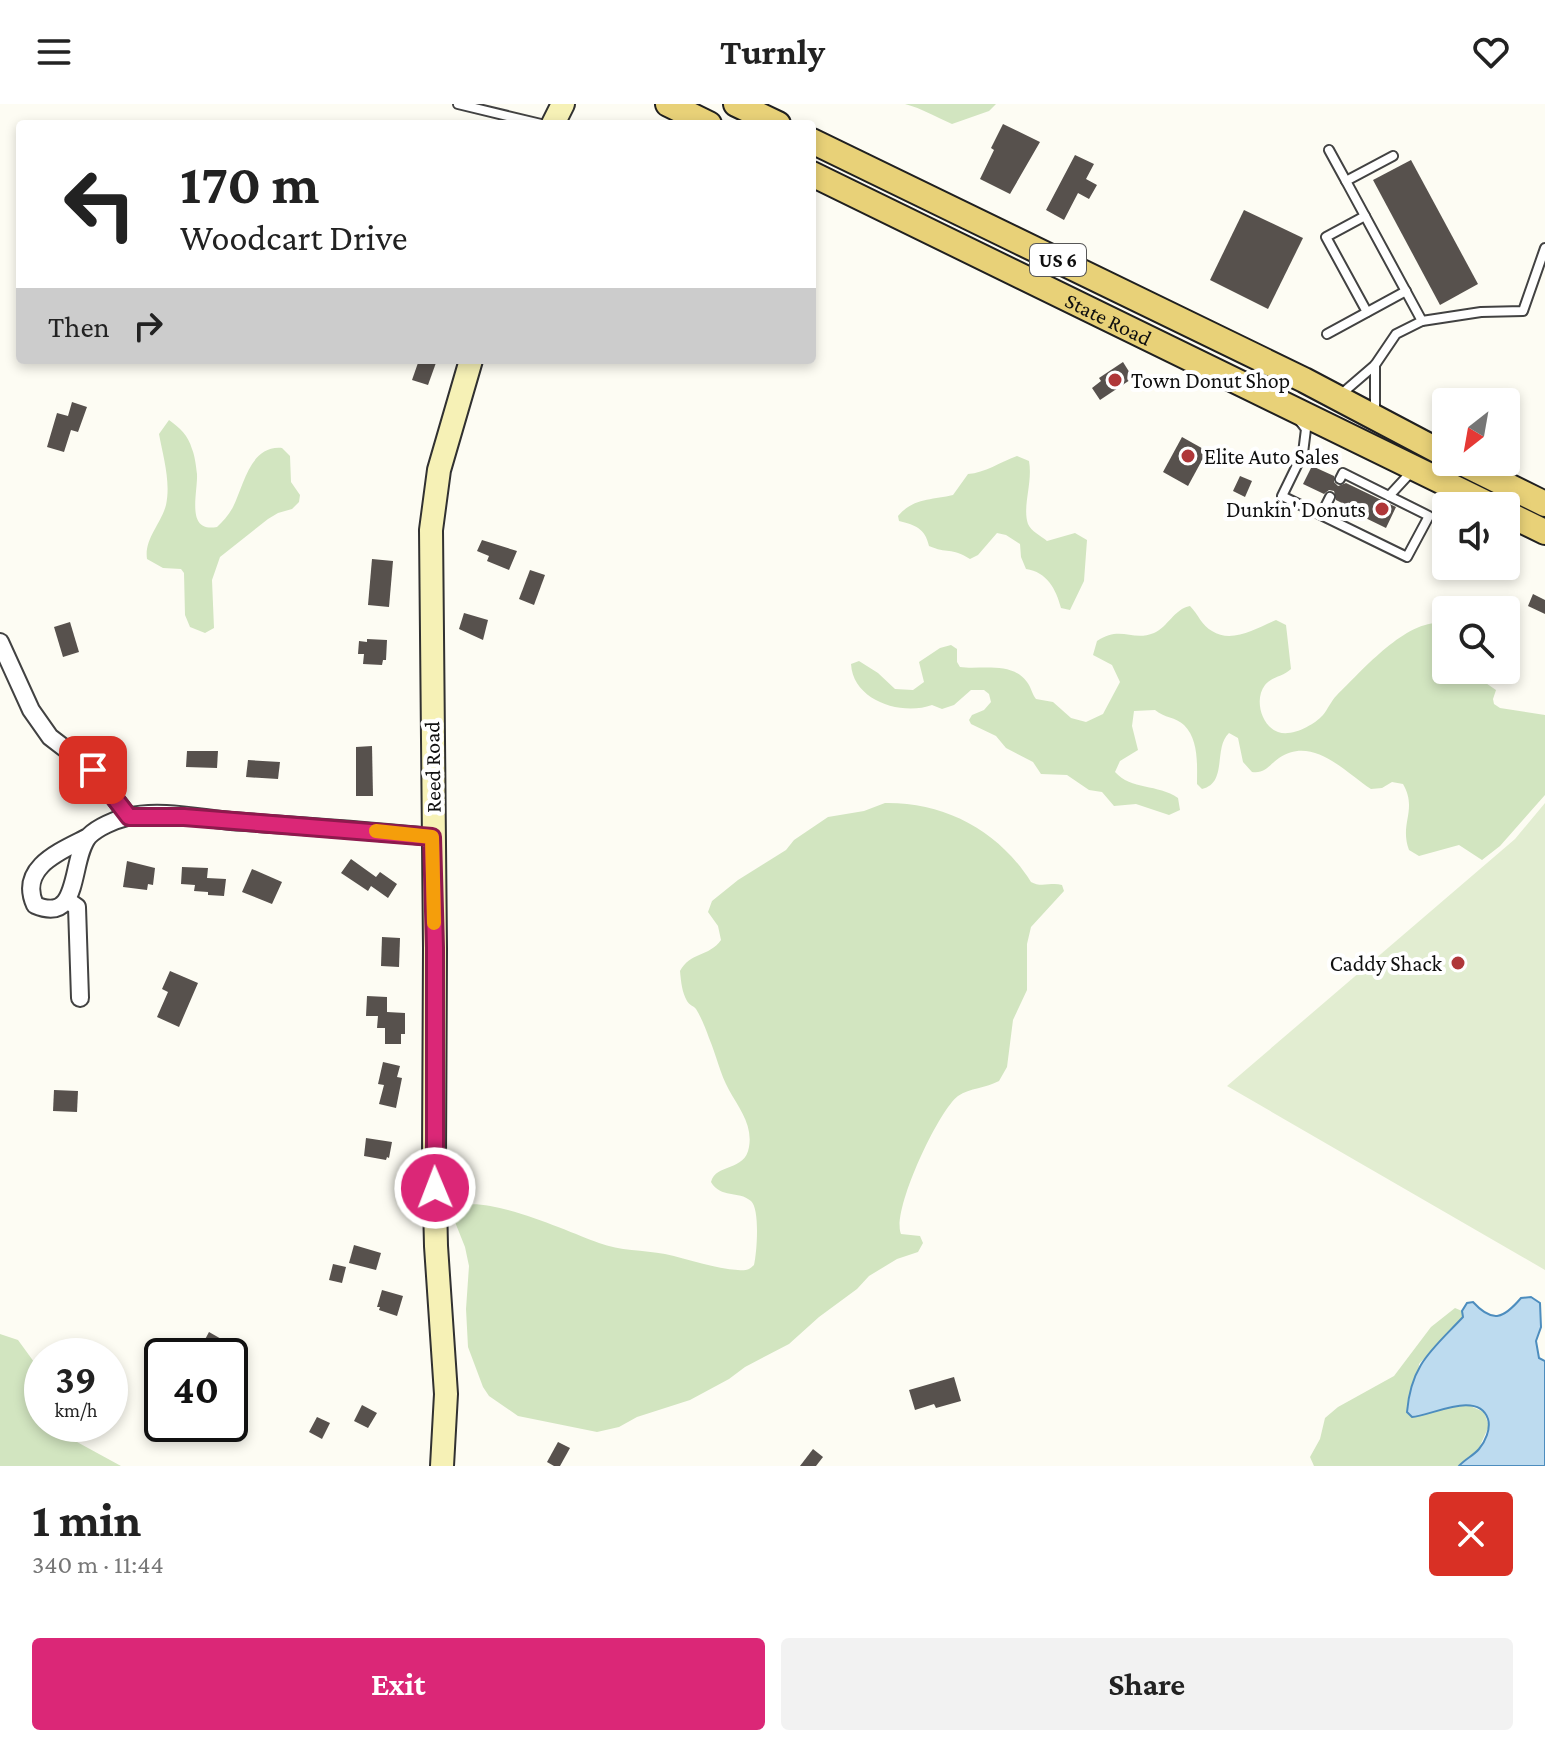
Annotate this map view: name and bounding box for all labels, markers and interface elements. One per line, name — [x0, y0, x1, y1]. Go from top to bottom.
icon: menu — [32, 30, 76, 74]
icon: heart — [1469, 30, 1513, 74]
text: Turnly — [720, 32, 825, 72]
icon: left — [48, 152, 152, 256]
text: 170 m — [180, 153, 319, 215]
text: Woodcart Drive — [180, 218, 408, 258]
road number: US 6 — [1030, 244, 1086, 276]
street label: State Road — [1061, 288, 1156, 351]
icon: right — [126, 304, 170, 348]
text: Then — [48, 310, 110, 343]
place label: Town Donut Shop — [1131, 368, 1290, 393]
marker: Town Donut Shop — [1106, 371, 1124, 389]
north arrow — [1432, 388, 1520, 476]
map controls — [1432, 388, 1520, 684]
place label: Elite Auto Sales — [1204, 444, 1339, 469]
marker: Elite Auto Sales — [1179, 447, 1197, 465]
button: sound — [1432, 492, 1520, 580]
place label: Dunkin' Donuts — [1226, 497, 1366, 522]
marker: Dunkin' Donuts — [1373, 500, 1391, 518]
button: search — [1432, 596, 1520, 684]
street label: Reed Road — [419, 721, 446, 813]
pin — [59, 736, 127, 804]
icon: arrive — [71, 748, 115, 792]
place label: Caddy Shack — [1330, 951, 1442, 976]
marker: Caddy Shack — [1449, 954, 1467, 972]
position arrow — [393, 1146, 477, 1230]
speed limit sign: 40 — [144, 1338, 248, 1442]
text: 39 — [55, 1357, 97, 1402]
text: km/h — [54, 1399, 98, 1421]
button: close — [1429, 1492, 1513, 1576]
text: 1 min — [32, 1493, 141, 1546]
text: 340 m · 11:44 — [32, 1550, 164, 1579]
button: Exit — [32, 1638, 765, 1730]
button: Share — [781, 1638, 1513, 1730]

